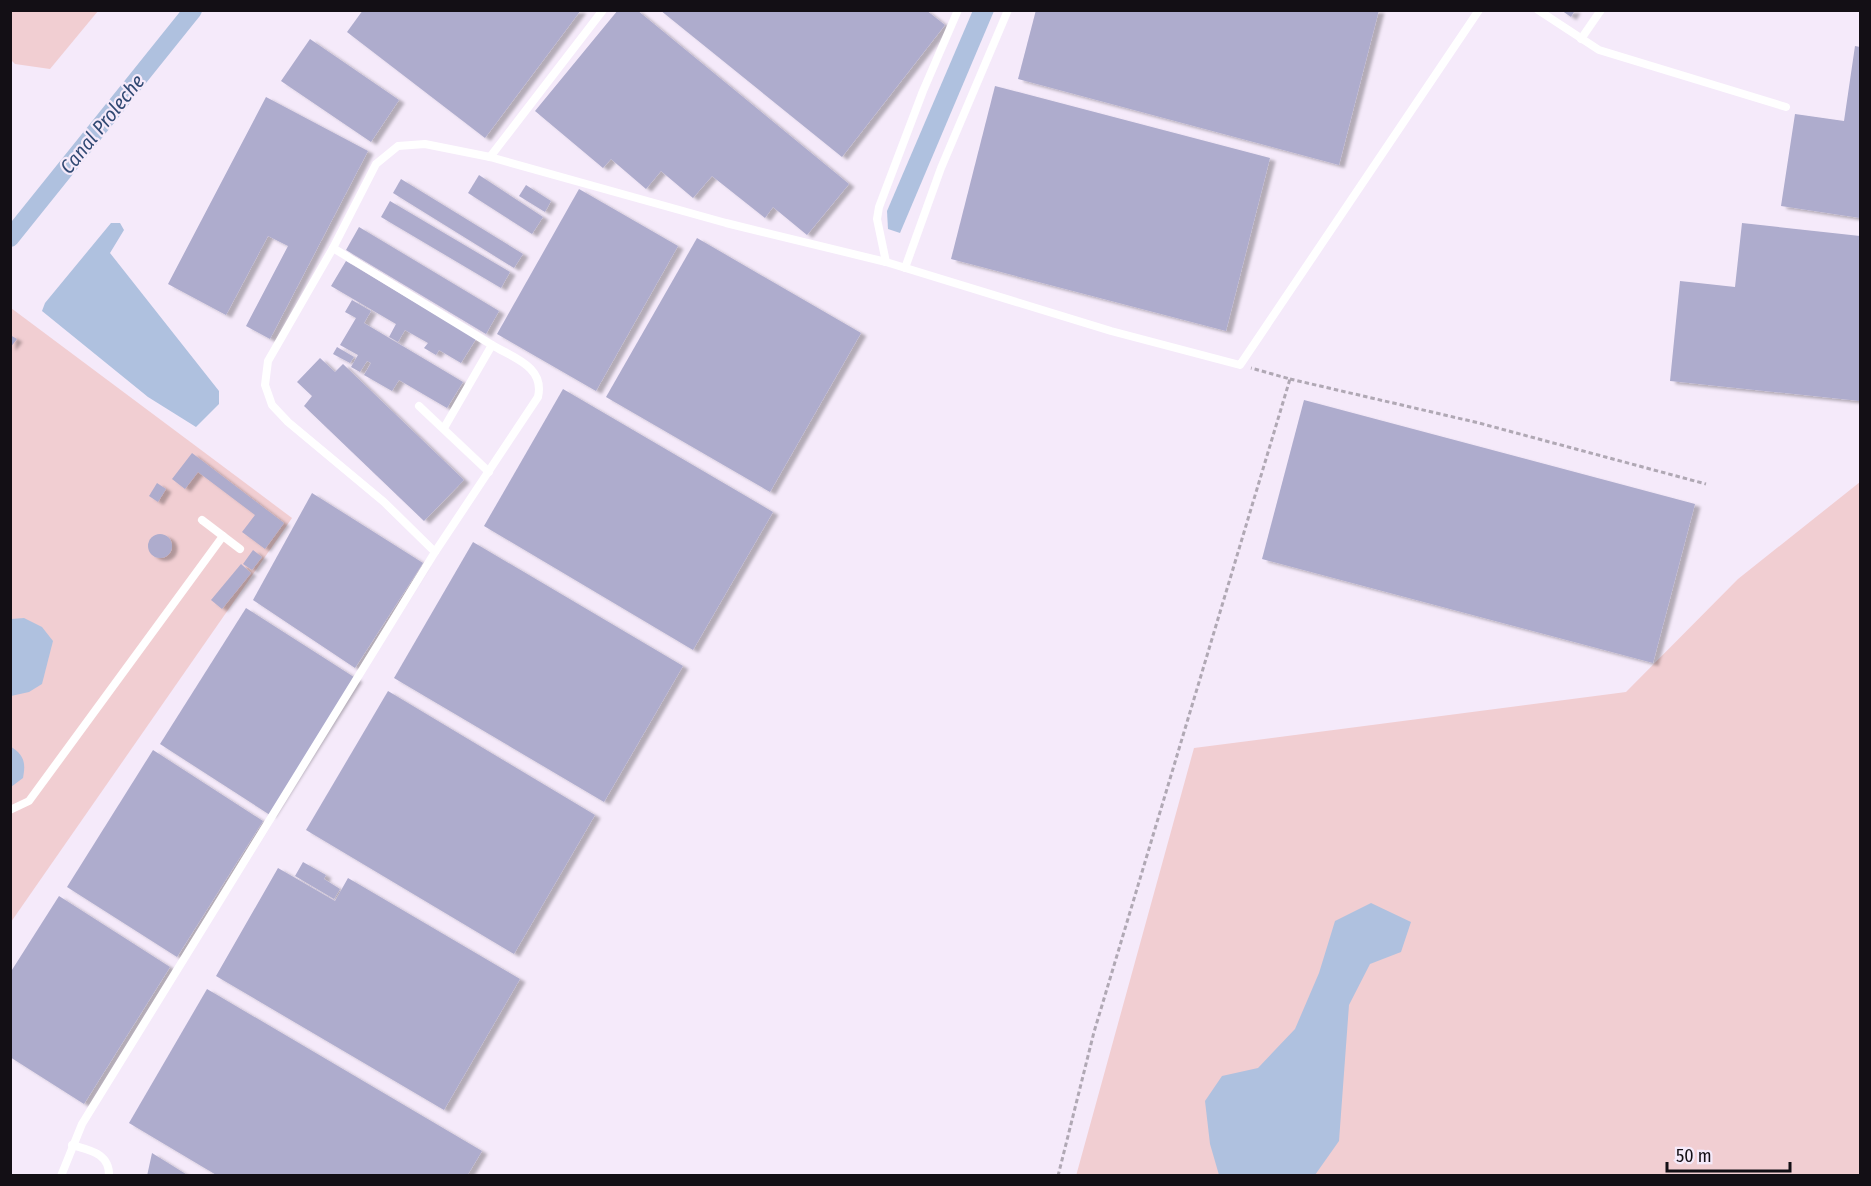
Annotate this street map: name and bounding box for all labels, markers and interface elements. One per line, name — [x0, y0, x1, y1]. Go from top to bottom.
water label: Canal Proleche — [55, 69, 150, 178]
scale bar — [1667, 1135, 1790, 1173]
text: 50 m — [1676, 1145, 1712, 1167]

